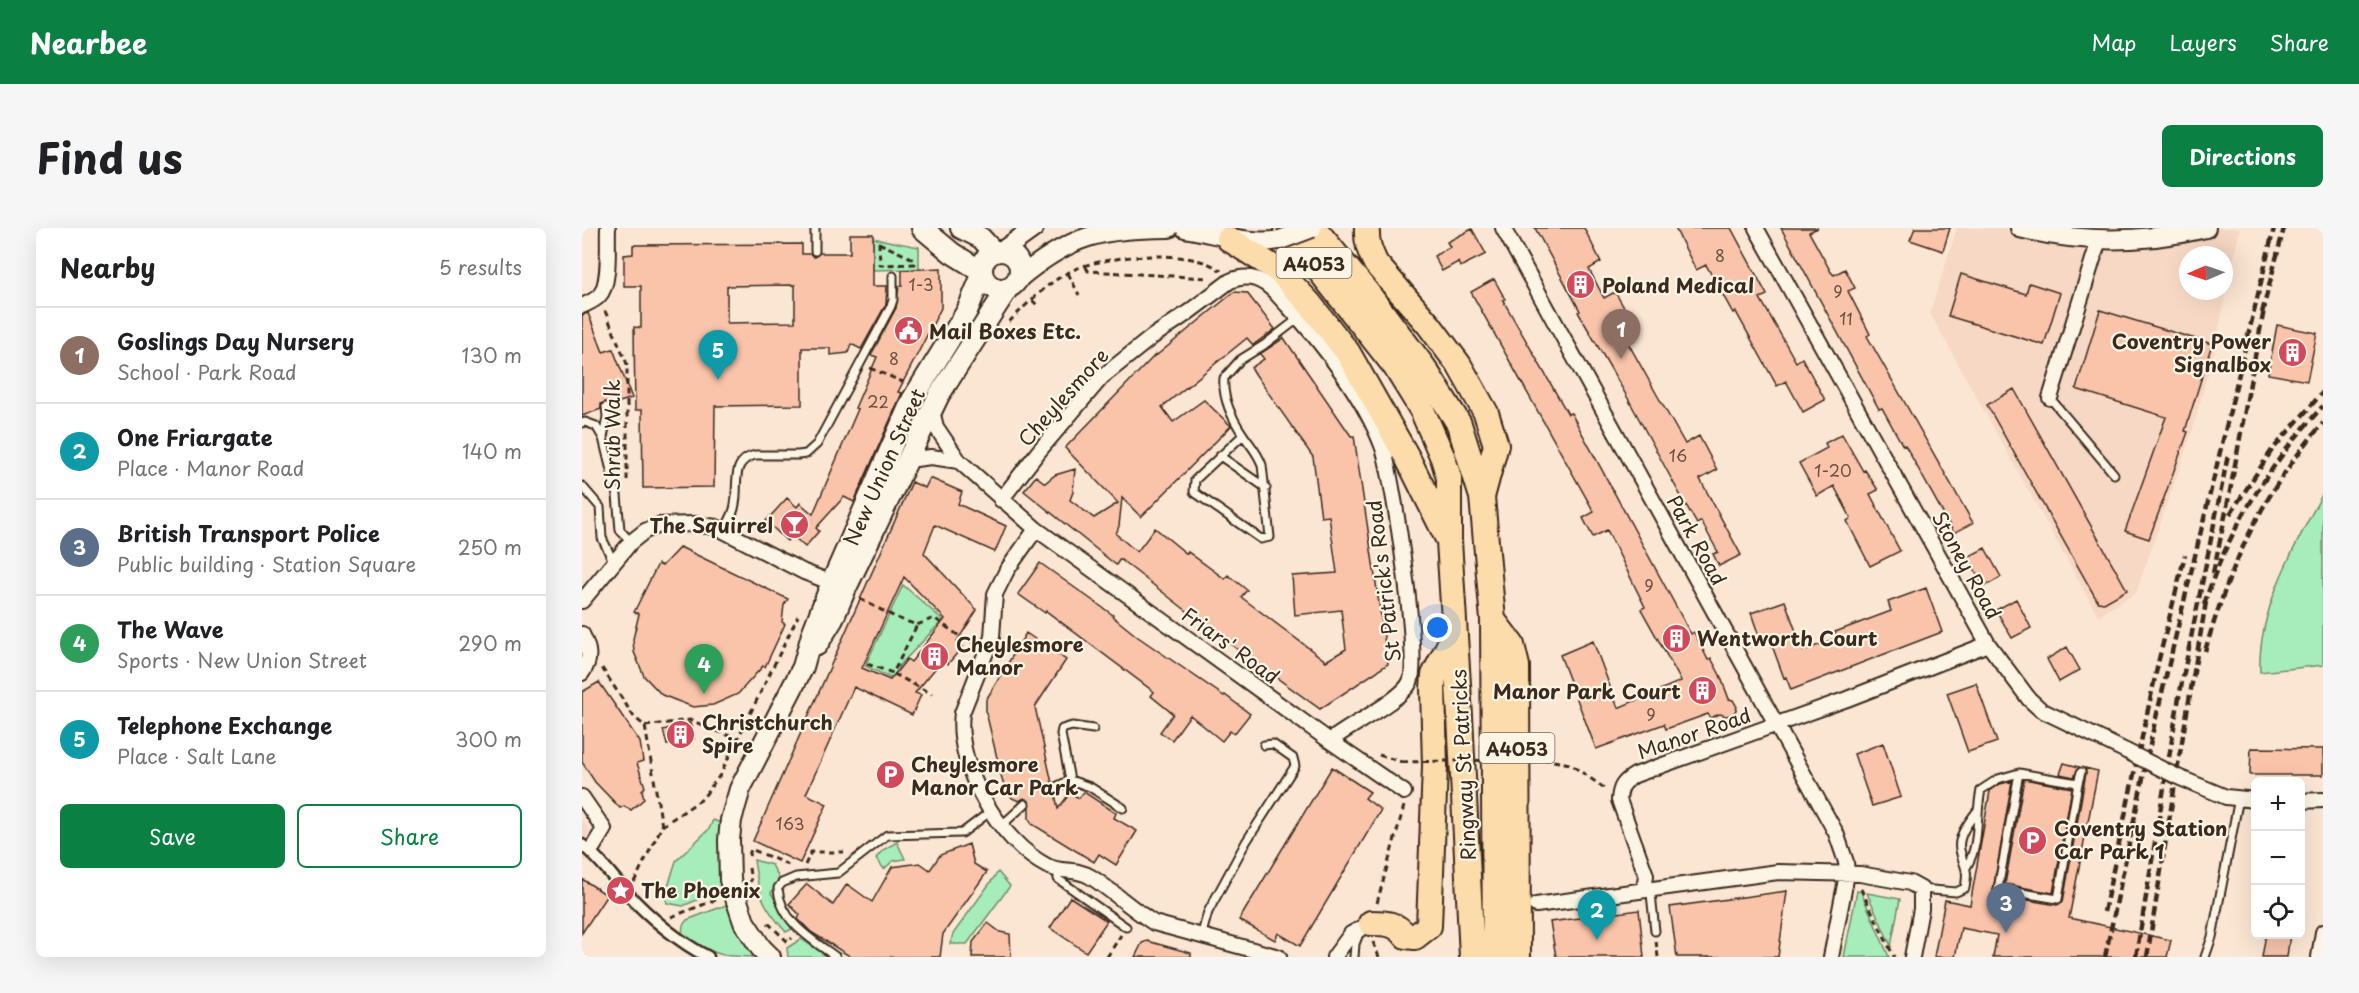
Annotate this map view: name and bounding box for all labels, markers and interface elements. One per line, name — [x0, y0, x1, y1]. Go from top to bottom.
text: Nearbee — [30, 21, 147, 64]
text: Map — [2092, 26, 2136, 58]
text: Layers — [2169, 26, 2237, 58]
text: Share — [2270, 26, 2329, 58]
text: Find us — [36, 125, 183, 188]
button: Directions — [2162, 125, 2323, 187]
house number: 8 — [1715, 243, 1725, 267]
north arrow — [2179, 246, 2233, 300]
text: Nearby — [60, 248, 155, 287]
road number: A4053 — [1276, 248, 1352, 278]
text: 5 results — [439, 252, 522, 282]
building icon: Poland Medical — [1565, 269, 1597, 301]
place label: Poland Medical — [1602, 270, 1754, 300]
house number: 1-3 — [909, 272, 934, 296]
house number: 9 — [1833, 279, 1843, 303]
house number: 11 — [1839, 306, 1853, 330]
pin: 1 — [1602, 310, 1640, 359]
public building icon: Mail Boxes Etc. — [892, 315, 924, 347]
place label: Mail Boxes Etc. — [929, 316, 1081, 346]
text: Goslings Day Nursery — [117, 324, 354, 357]
place label: Coventry Power Signalbox — [2112, 326, 2271, 379]
pin: 5 — [698, 330, 738, 380]
building icon: Coventry Power Signalbox — [2276, 337, 2308, 369]
text: 1 — [75, 340, 84, 370]
text: 130 m — [462, 340, 522, 370]
street label: Cheylesmore — [1011, 341, 1115, 453]
house number: 8 — [889, 346, 899, 370]
text: School · Park Road — [117, 357, 297, 387]
street label: Shrub Walk — [597, 379, 627, 491]
street label: New Union Street — [836, 383, 932, 551]
house number: 22 — [867, 389, 889, 413]
text: One Friargate — [117, 420, 273, 453]
text: 2 — [72, 436, 87, 466]
text: 140 m — [462, 436, 522, 466]
house number: 16 — [1669, 443, 1687, 467]
text: Place · Manor Road — [117, 453, 304, 483]
house number: 1-20 — [1814, 458, 1852, 482]
street label: Park Road — [1660, 489, 1734, 591]
street label: St Patrick's Road — [1358, 498, 1408, 664]
street label: Stoney Road — [1925, 505, 2009, 625]
bar icon: The Squirrel — [778, 509, 810, 541]
place label: The Squirrel — [649, 510, 773, 540]
text: British Transport Police — [117, 516, 380, 549]
text: 3 — [73, 532, 86, 562]
text: 250 m — [458, 532, 522, 562]
text: Public building · Station Square — [117, 549, 416, 579]
house number: 9 — [1644, 573, 1654, 597]
street label: Friars' Road — [1176, 599, 1286, 691]
text: The Wave — [117, 612, 224, 645]
your location — [1423, 613, 1452, 642]
building icon: Wentworth Court — [1660, 622, 1692, 654]
place label: Wentworth Court — [1697, 623, 1878, 653]
text: 4 — [73, 628, 86, 658]
text: 290 m — [458, 628, 522, 658]
place label: Cheylesmore Manor — [956, 629, 1084, 682]
building icon: Cheylesmore Manor — [919, 640, 951, 672]
pin: 4 — [684, 644, 724, 694]
text: Sports · New Union Street — [117, 645, 367, 675]
street label: Ringway St Patricks — [1443, 668, 1483, 862]
building icon: Manor Park Court — [1686, 675, 1718, 707]
place label: Manor Park Court — [1493, 676, 1681, 706]
street label: Manor Road — [1633, 700, 1755, 766]
house number: 9 — [1646, 702, 1656, 726]
place label: Christchurch Spire — [702, 707, 833, 760]
text: Telephone Exchange — [117, 708, 332, 741]
building icon: Christchurch Spire — [665, 718, 697, 750]
text: 5 — [73, 724, 86, 754]
text: 300 m — [455, 724, 522, 754]
road number: A4053 — [1480, 733, 1554, 763]
text: Place · Salt Lane — [117, 741, 277, 771]
place label: Cheylesmore Manor Car Park — [911, 749, 1079, 802]
parking icon: Cheylesmore Manor Car Park — [874, 759, 906, 791]
map controls — [2251, 777, 2305, 939]
button: + — [2251, 777, 2305, 831]
button: Save — [60, 804, 285, 868]
button: Share — [297, 804, 522, 868]
house number: 163 — [775, 811, 805, 835]
place label: Coventry Station Car Park 1 — [2054, 813, 2227, 866]
parking icon: Coventry Station Car Park 1 — [2017, 824, 2049, 856]
button: − — [2251, 831, 2305, 885]
place icon: The Phoenix — [604, 874, 636, 906]
place label: The Phoenix — [641, 875, 760, 905]
pin: 3 — [1986, 884, 2026, 933]
button: locate — [2251, 885, 2305, 939]
pin: 2 — [1578, 890, 1616, 940]

